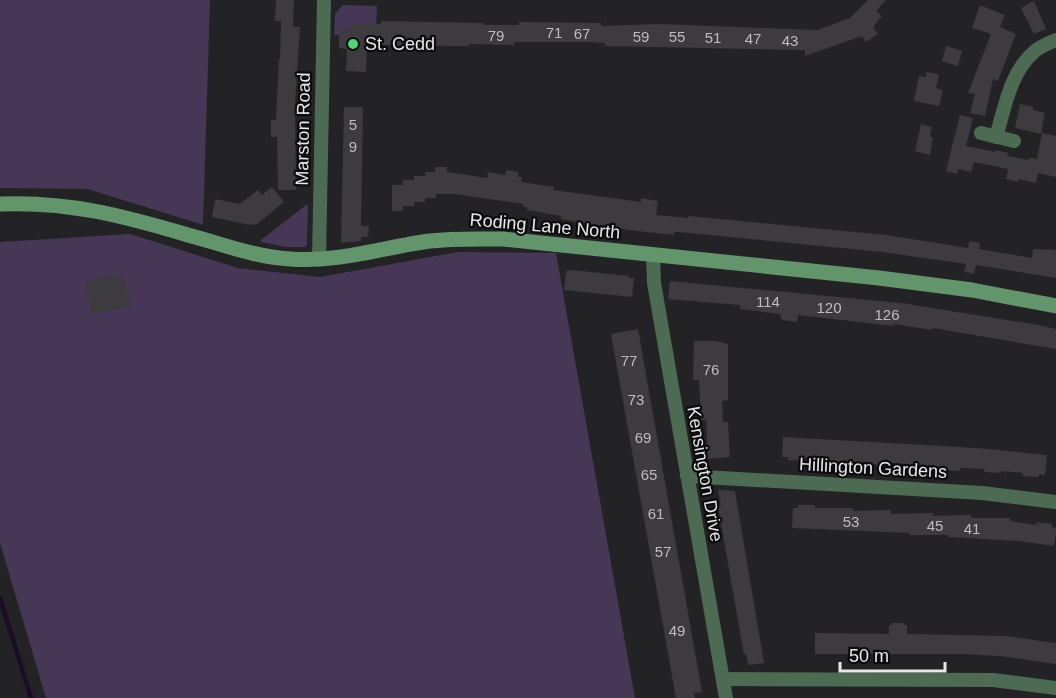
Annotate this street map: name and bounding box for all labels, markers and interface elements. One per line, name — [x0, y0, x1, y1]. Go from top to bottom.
house number: 71 — [546, 24, 562, 41]
house number: 67 — [574, 25, 590, 42]
house number: 79 — [488, 27, 504, 44]
house number: 59 — [633, 28, 649, 45]
house number: 55 — [669, 28, 685, 45]
house number: 51 — [705, 29, 721, 46]
house number: 47 — [745, 30, 761, 47]
house number: 43 — [782, 32, 798, 49]
place label: St. Cedd — [365, 34, 435, 54]
marker: St. Cedd — [346, 37, 360, 51]
street label: Marston Road — [292, 72, 314, 186]
house number: 5 — [349, 116, 357, 133]
house number: 9 — [349, 138, 357, 155]
street label: Roding Lane North — [469, 209, 621, 243]
house number: 114 — [756, 293, 780, 310]
house number: 120 — [816, 299, 842, 316]
house number: 126 — [874, 306, 900, 323]
house number: 77 — [621, 352, 637, 369]
house number: 76 — [703, 361, 719, 378]
house number: 73 — [628, 391, 644, 408]
street label: Kensington Drive — [683, 405, 727, 543]
house number: 69 — [635, 429, 651, 446]
street label: Hillington Gardens — [799, 454, 947, 482]
house number: 65 — [641, 466, 657, 483]
house number: 61 — [648, 505, 664, 522]
house number: 53 — [843, 513, 859, 530]
house number: 45 — [927, 517, 943, 534]
house number: 41 — [964, 520, 980, 537]
house number: 57 — [655, 543, 671, 560]
house number: 49 — [669, 622, 685, 639]
scale bar — [840, 635, 945, 673]
text: 50 m — [849, 646, 889, 666]

